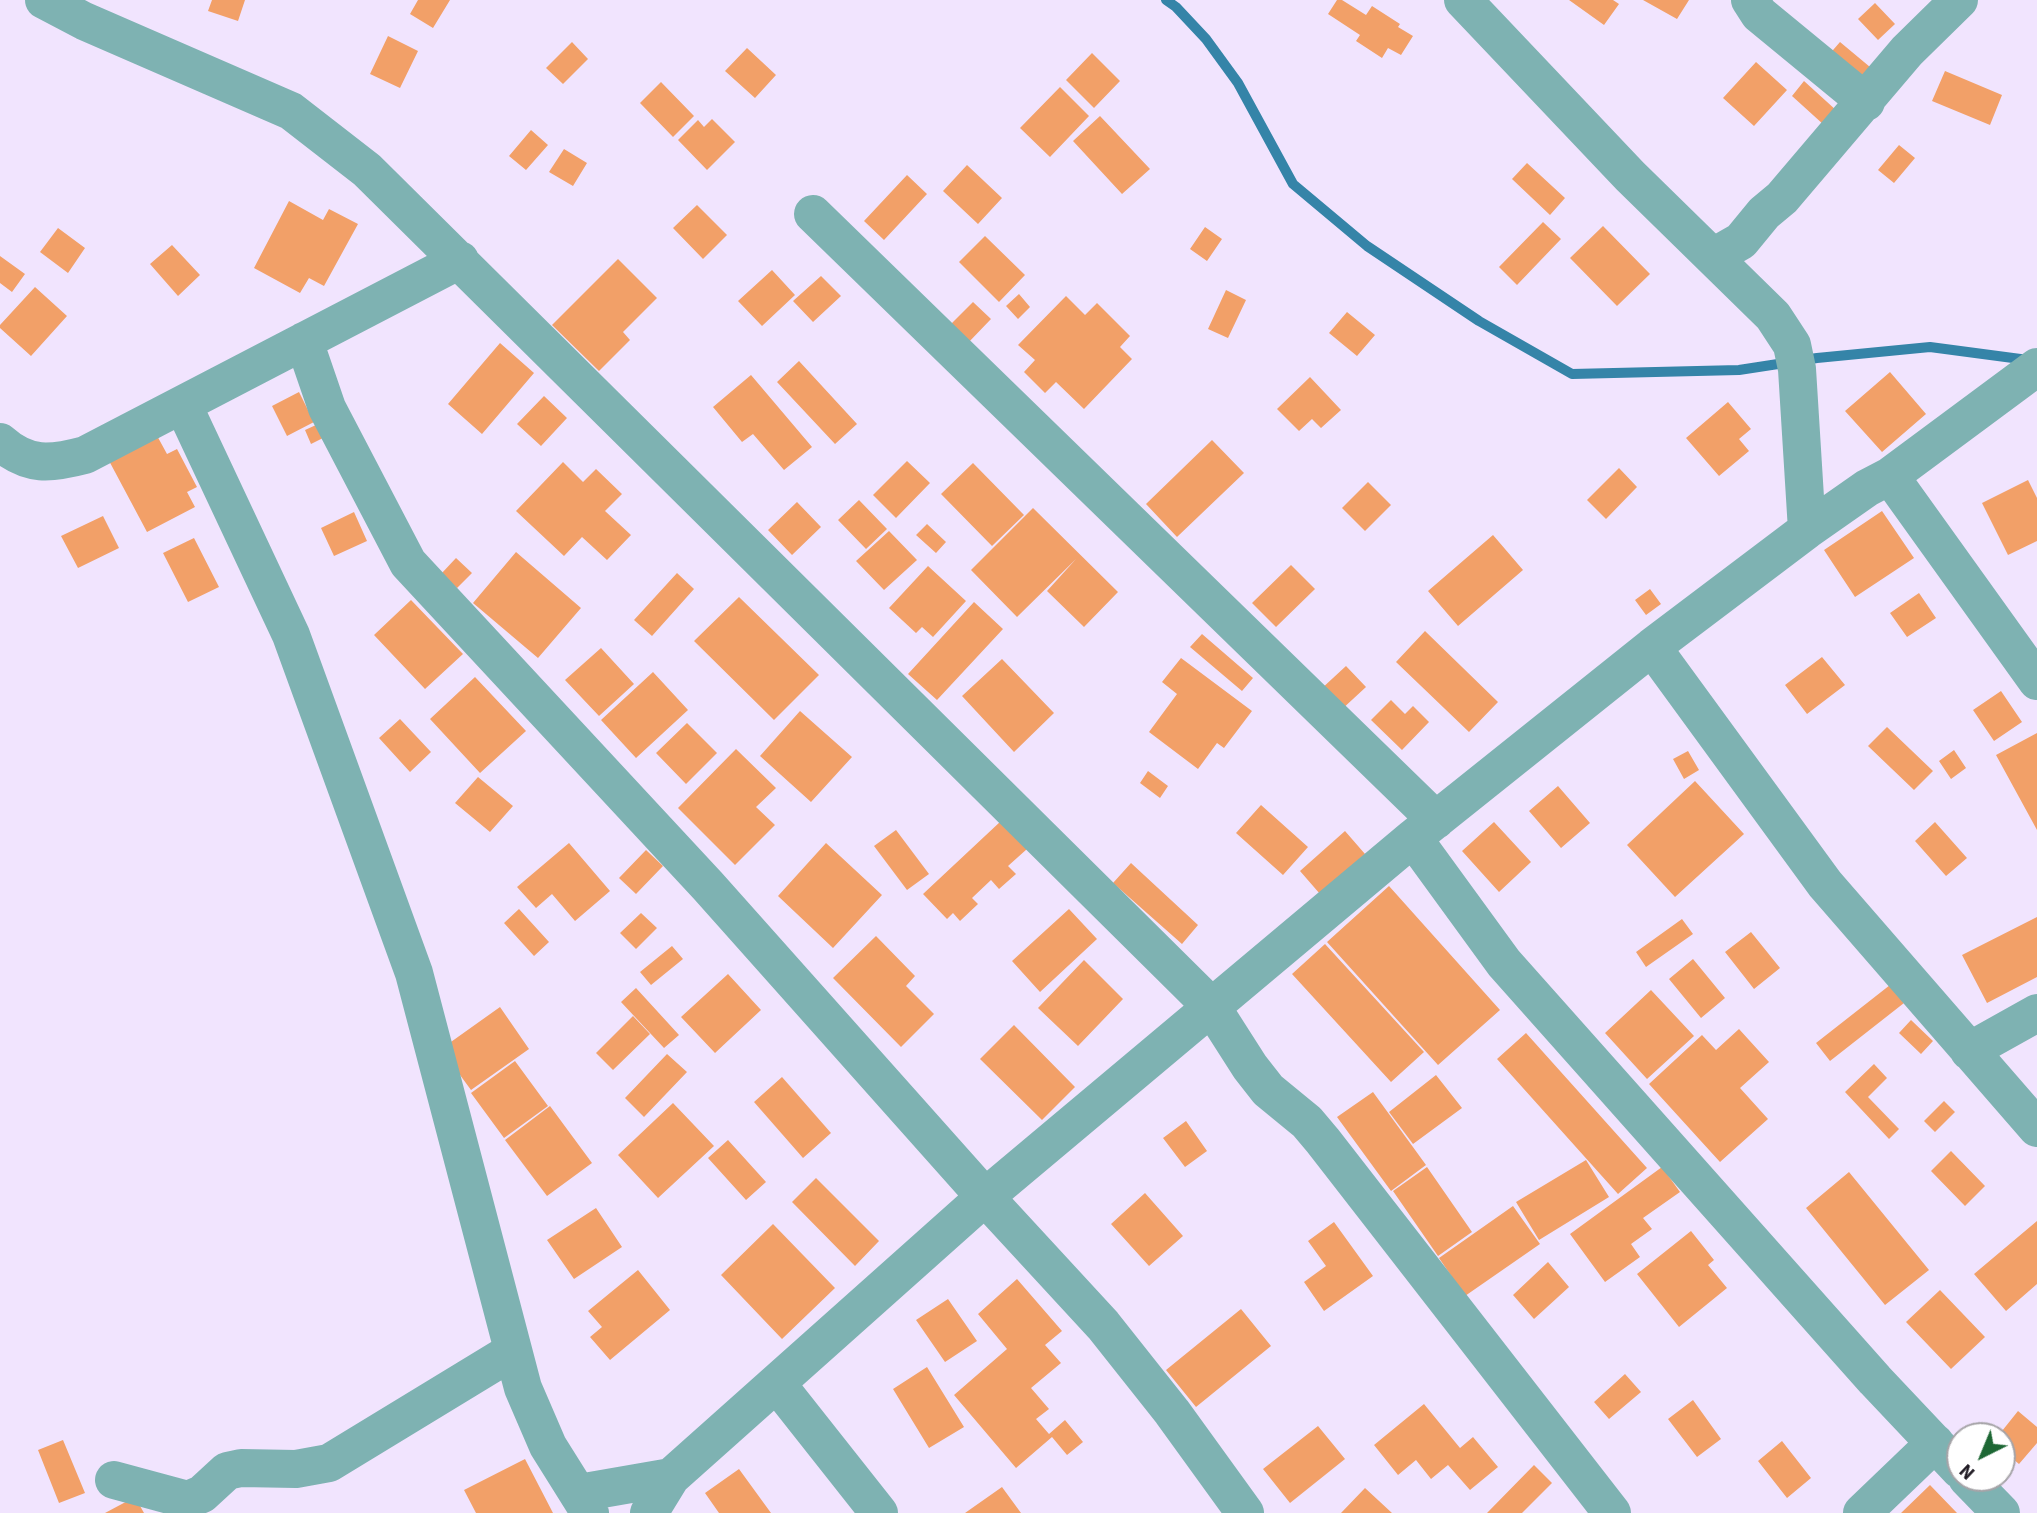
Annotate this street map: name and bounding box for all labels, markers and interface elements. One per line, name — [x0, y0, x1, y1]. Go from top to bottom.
north arrow — [1946, 1422, 2016, 1492]
text: N — [1954, 1457, 1982, 1485]

